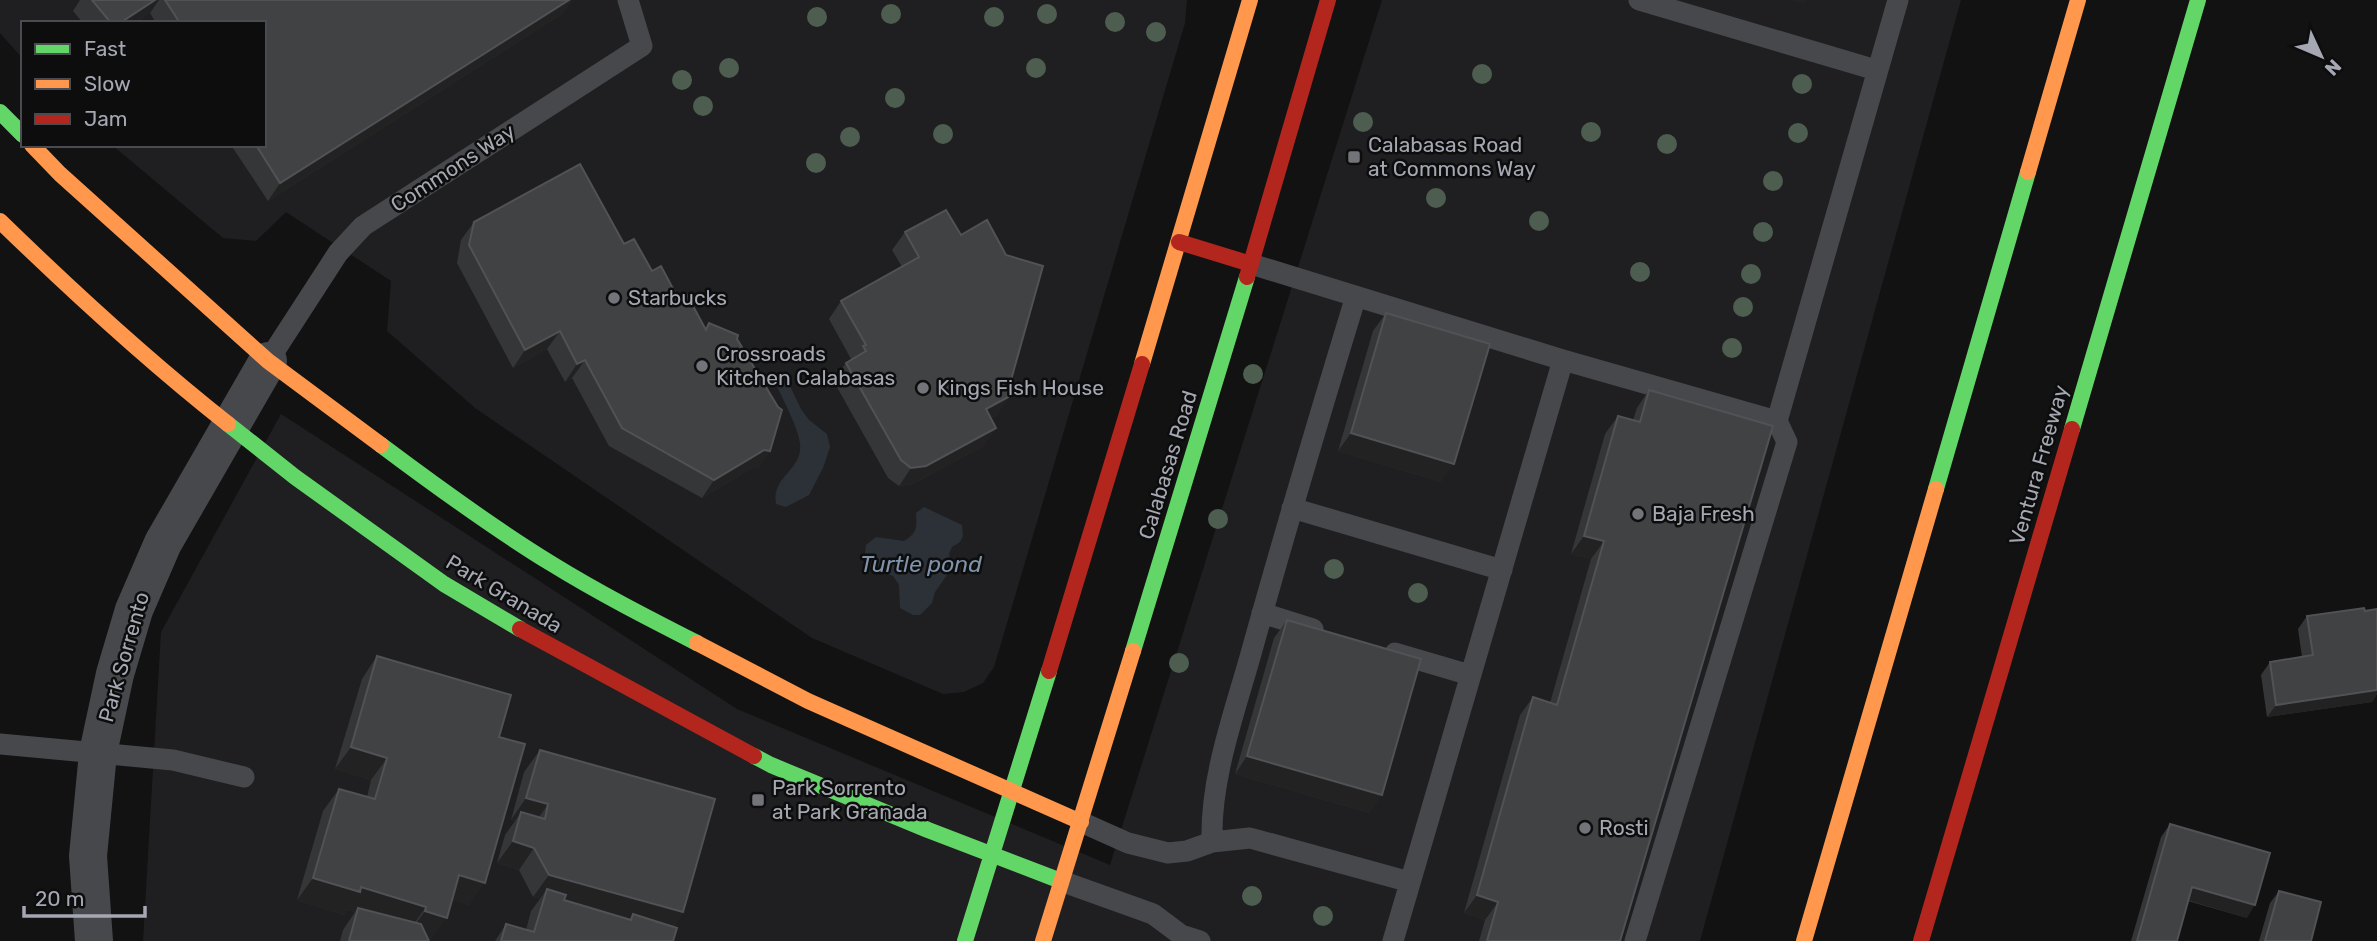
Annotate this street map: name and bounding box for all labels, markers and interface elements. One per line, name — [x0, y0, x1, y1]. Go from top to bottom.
legend — [21, 21, 266, 147]
north arrow — [2286, 21, 2356, 91]
text: Fast — [84, 36, 126, 61]
text: N — [2320, 55, 2346, 80]
text: Slow — [84, 71, 131, 96]
text: Jam — [84, 106, 128, 131]
street label: Commons Way — [386, 118, 520, 217]
place label: Calabasas Road at Commons Way — [1368, 132, 1536, 181]
marker: Calabasas Road at Commons Way — [1346, 149, 1362, 165]
place label: Starbucks — [628, 285, 727, 310]
marker: Starbucks — [606, 290, 622, 306]
place label: Crossroads Kitchen Calabasas — [716, 341, 895, 390]
marker: Crossroads Kitchen Calabasas — [694, 358, 710, 374]
place label: Kings Fish House — [937, 375, 1104, 400]
marker: Kings Fish House — [915, 380, 931, 396]
street label: Ventura Freeway — [2004, 382, 2073, 548]
street label: Calabasas Road — [1133, 387, 1202, 542]
place label: Baja Fresh — [1652, 501, 1755, 526]
marker: Baja Fresh — [1630, 506, 1646, 522]
street label: Park Granada — [442, 549, 567, 638]
water label: Turtle pond — [860, 550, 982, 578]
street label: Park Sorrento — [93, 589, 154, 725]
place label: Park Sorrento at Park Granada — [772, 775, 928, 824]
marker: Park Sorrento at Park Granada — [750, 792, 766, 808]
place label: Rosti — [1599, 815, 1649, 840]
marker: Rosti — [1577, 820, 1593, 836]
scale bar — [24, 874, 145, 918]
text: 20 m — [35, 886, 84, 911]

